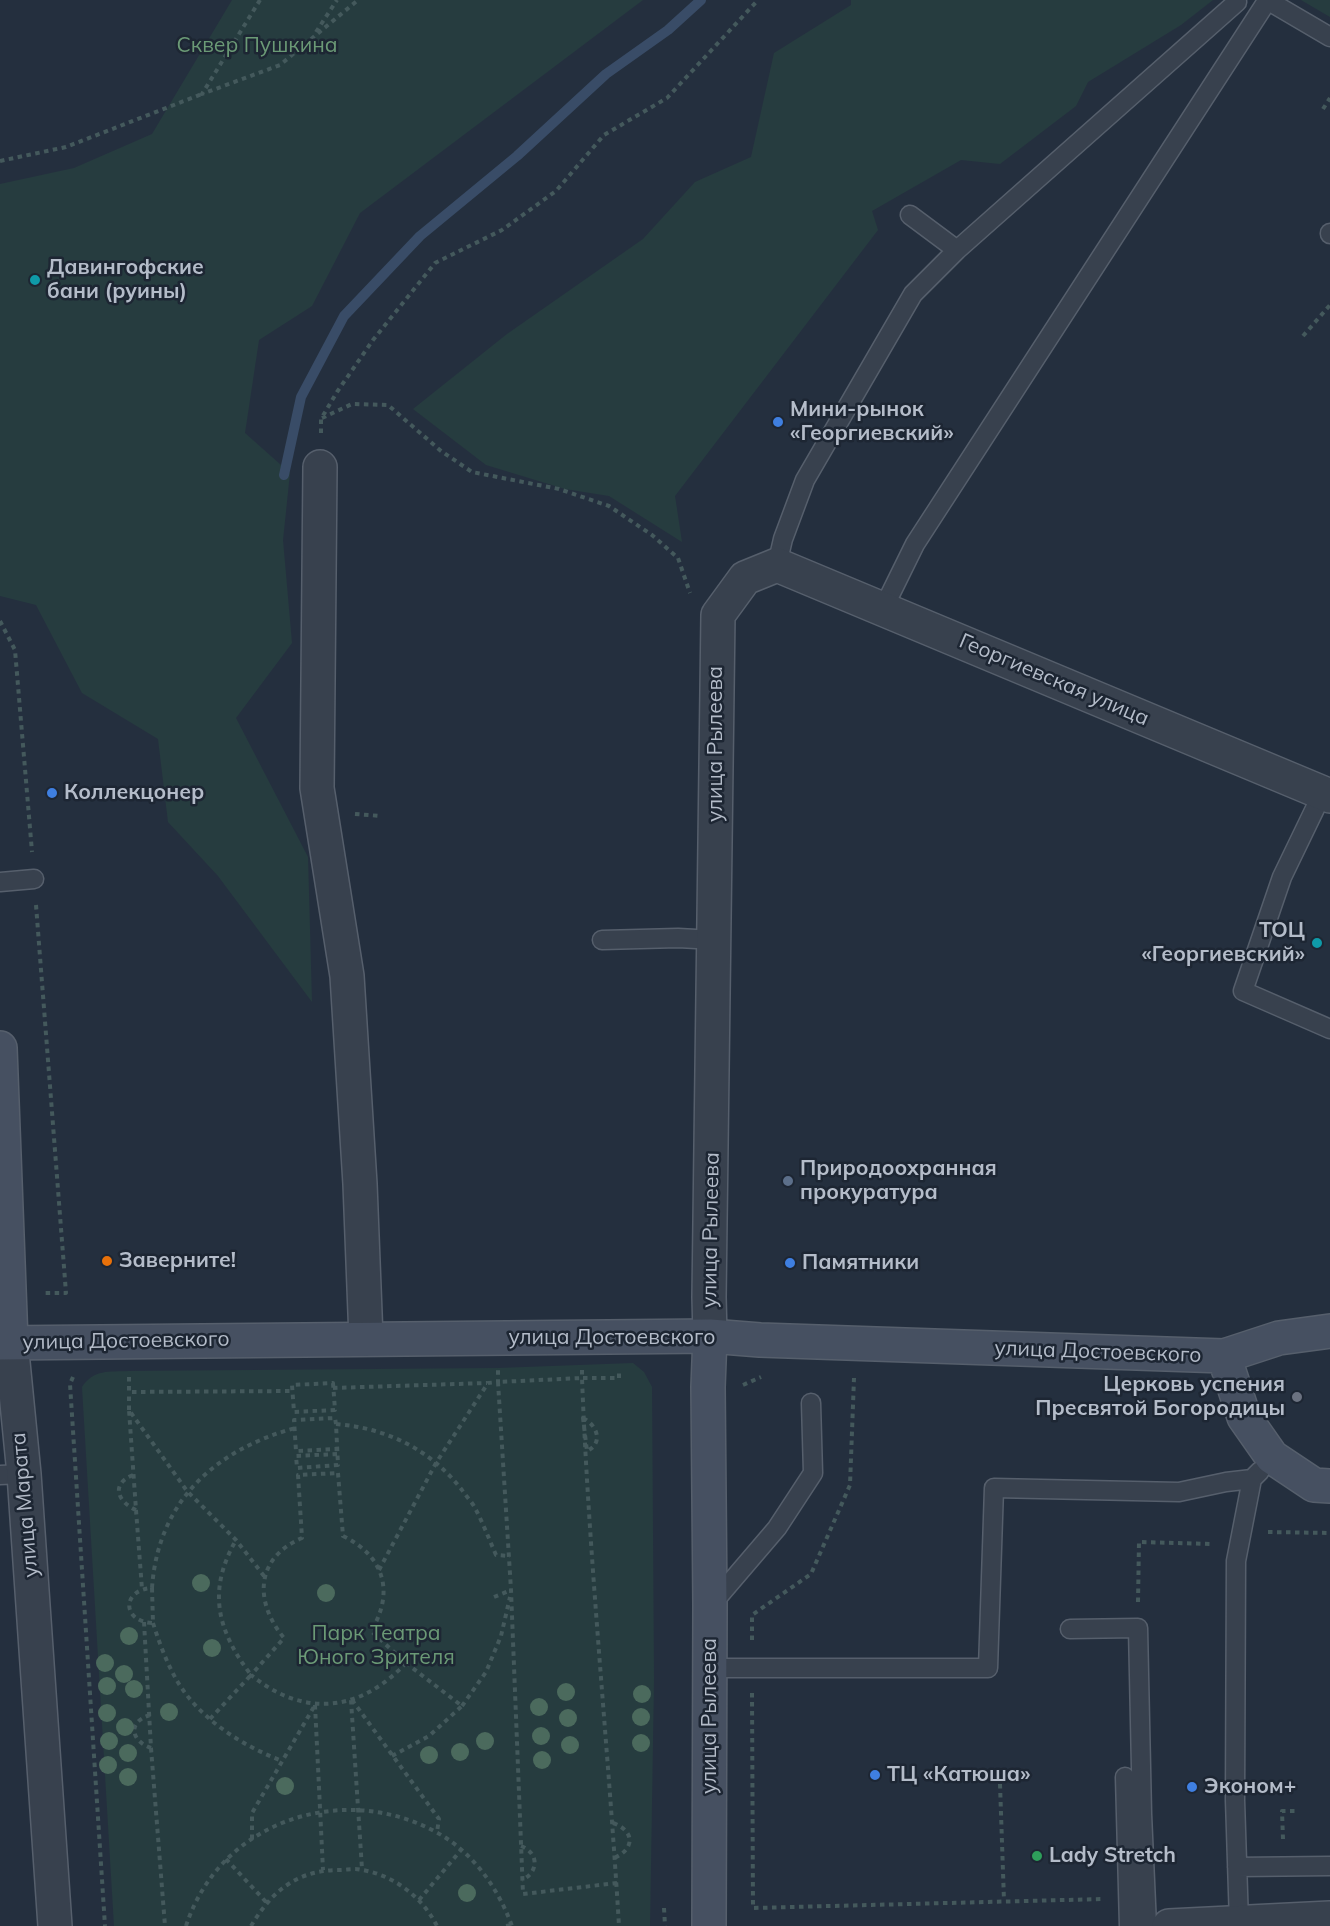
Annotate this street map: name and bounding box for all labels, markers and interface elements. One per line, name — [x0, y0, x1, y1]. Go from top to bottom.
park label: Сквер Пушкина — [176, 33, 338, 59]
place label: Давингофские бани (руины) — [47, 255, 204, 305]
marker: Давингофские бани (руины) — [28, 273, 42, 287]
place label: Мини-рынок «Георгиевский» — [790, 397, 954, 447]
marker: Мини-рынок «Георгиевский» — [771, 415, 785, 429]
street label: Георгиевская улица — [955, 629, 1153, 731]
street label: улица Рылеева — [703, 666, 729, 822]
place label: Коллекцонер — [64, 780, 204, 806]
marker: Коллекцонер — [45, 786, 59, 800]
place label: ТОЦ «Георгиевский» — [1141, 918, 1305, 968]
marker: ТОЦ «Георгиевский» — [1310, 936, 1324, 950]
street label: улица Рылеева — [697, 1152, 725, 1308]
place label: Природоохранная прокуратура — [800, 1156, 997, 1206]
marker: Природоохранная прокуратура — [781, 1174, 795, 1188]
place label: Заверните! — [119, 1248, 236, 1274]
place label: Памятники — [802, 1250, 919, 1276]
marker: Заверните! — [100, 1254, 114, 1268]
marker: Памятники — [783, 1256, 797, 1270]
street label: улица Достоевского — [508, 1325, 716, 1351]
street label: улица Достоевского — [22, 1327, 230, 1355]
street label: улица Достоевского — [994, 1336, 1202, 1368]
place label: Церковь успения Пресвятой Богородицы — [1035, 1372, 1285, 1422]
marker: Церковь успения Пресвятой Богородицы — [1290, 1390, 1304, 1404]
street label: улица Марата — [6, 1431, 44, 1579]
park label: Парк Театра Юного Зрителя — [297, 1621, 455, 1671]
street label: улица Рылеева — [697, 1638, 723, 1794]
place label: ТЦ «Катюша» — [887, 1762, 1031, 1788]
marker: ТЦ «Катюша» — [868, 1768, 882, 1782]
place label: Эконом+ — [1204, 1774, 1296, 1800]
marker: Эконом+ — [1185, 1780, 1199, 1794]
place label: Lady Stretch — [1049, 1843, 1176, 1869]
marker: Lady Stretch — [1030, 1849, 1044, 1863]

